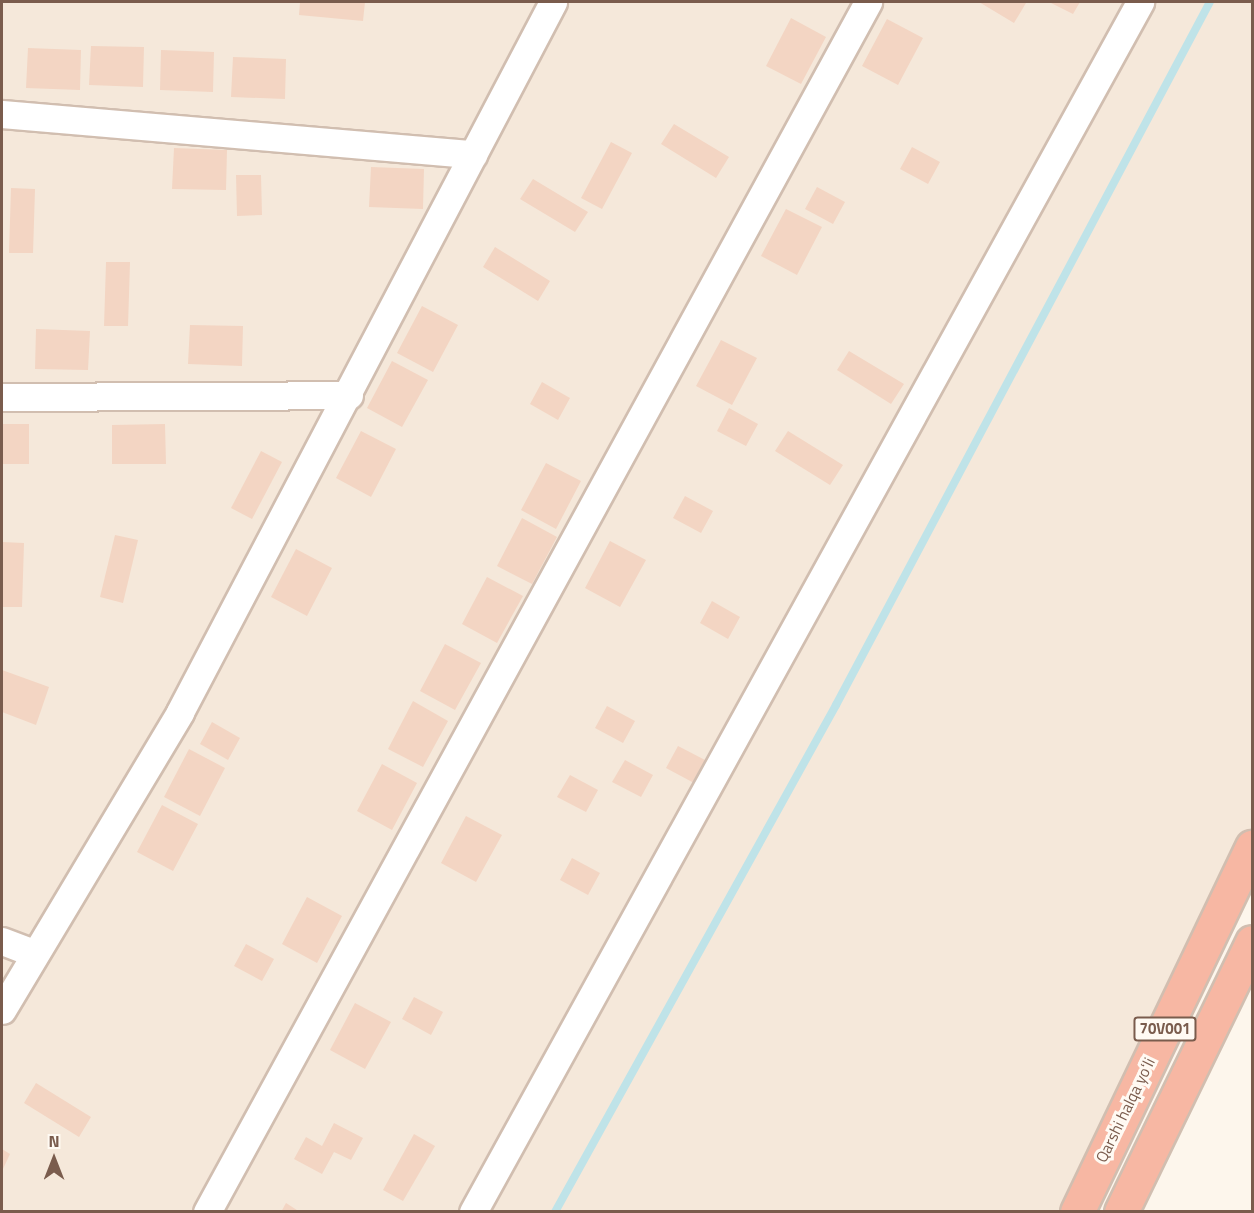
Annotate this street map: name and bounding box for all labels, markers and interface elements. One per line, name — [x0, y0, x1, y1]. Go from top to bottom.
road number: 70V001 — [1132, 1017, 1198, 1041]
street label: Qarshi halqa yoʻli — [1091, 1054, 1159, 1166]
north arrow — [24, 1129, 84, 1189]
text: N — [48, 1129, 60, 1153]

